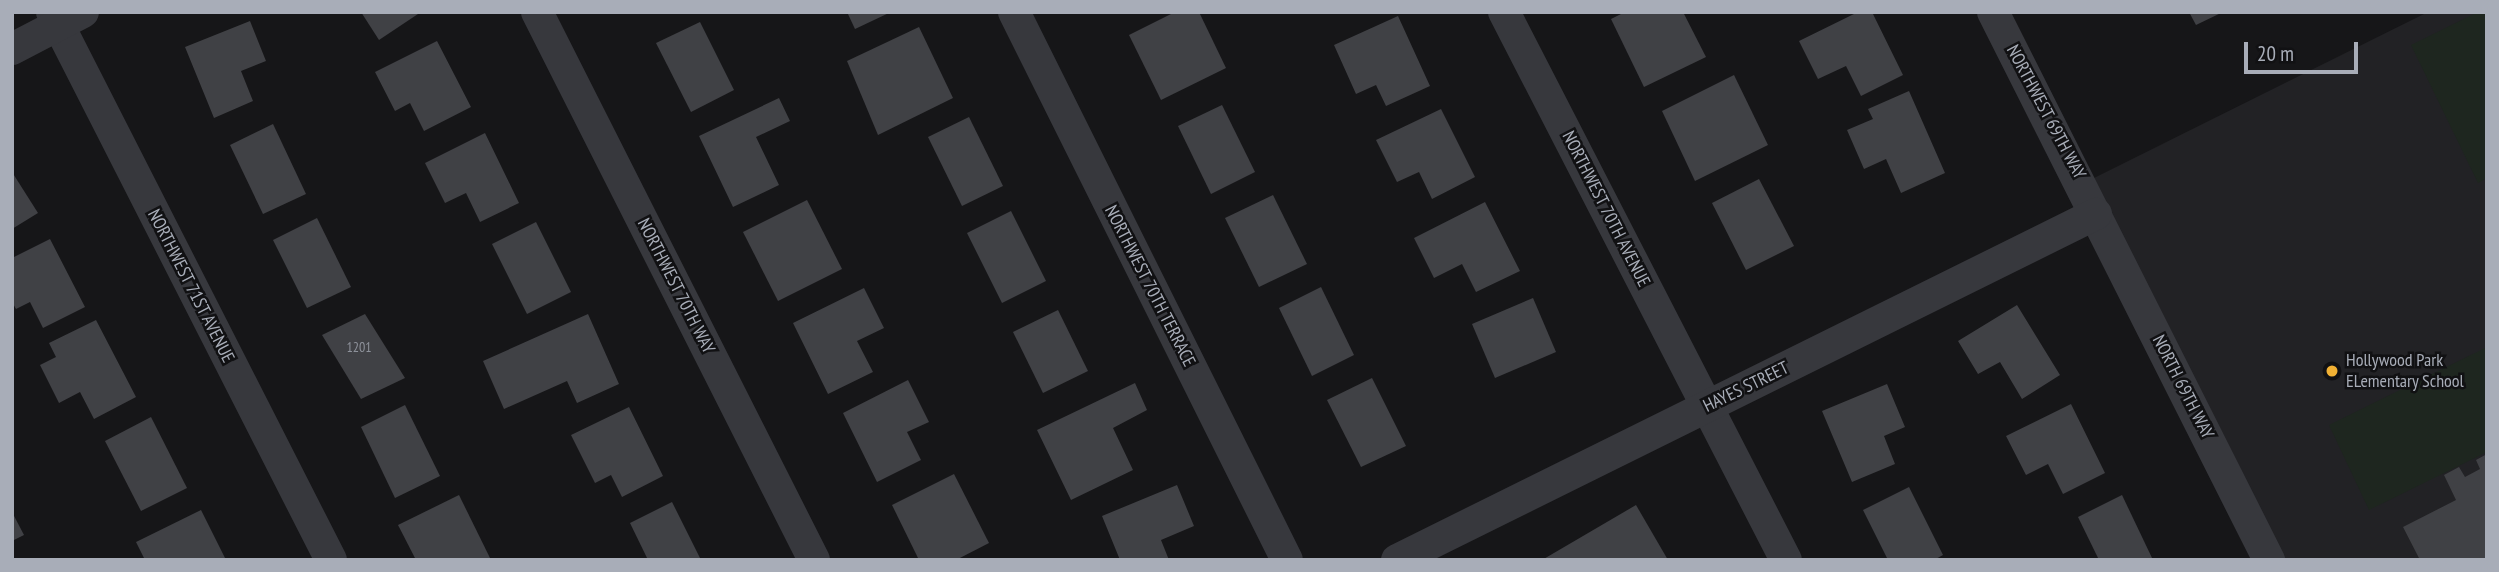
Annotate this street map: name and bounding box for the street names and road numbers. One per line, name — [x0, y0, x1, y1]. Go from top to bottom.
street label: NORTHWEST 69TH WAY — [2001, 41, 2091, 183]
street label: NORTHWEST 70TH AVENUE — [1557, 127, 1655, 291]
street label: NORTHWEST 70TH TERRACE — [1100, 201, 1200, 371]
street label: NORTHWEST 71ST AVENUE — [143, 205, 239, 367]
street label: NORTHWEST 70TH WAY — [632, 215, 720, 357]
street label: NORTH 69TH WAY — [2148, 331, 2218, 443]
street label: HAYES STREET — [1700, 357, 1792, 417]

